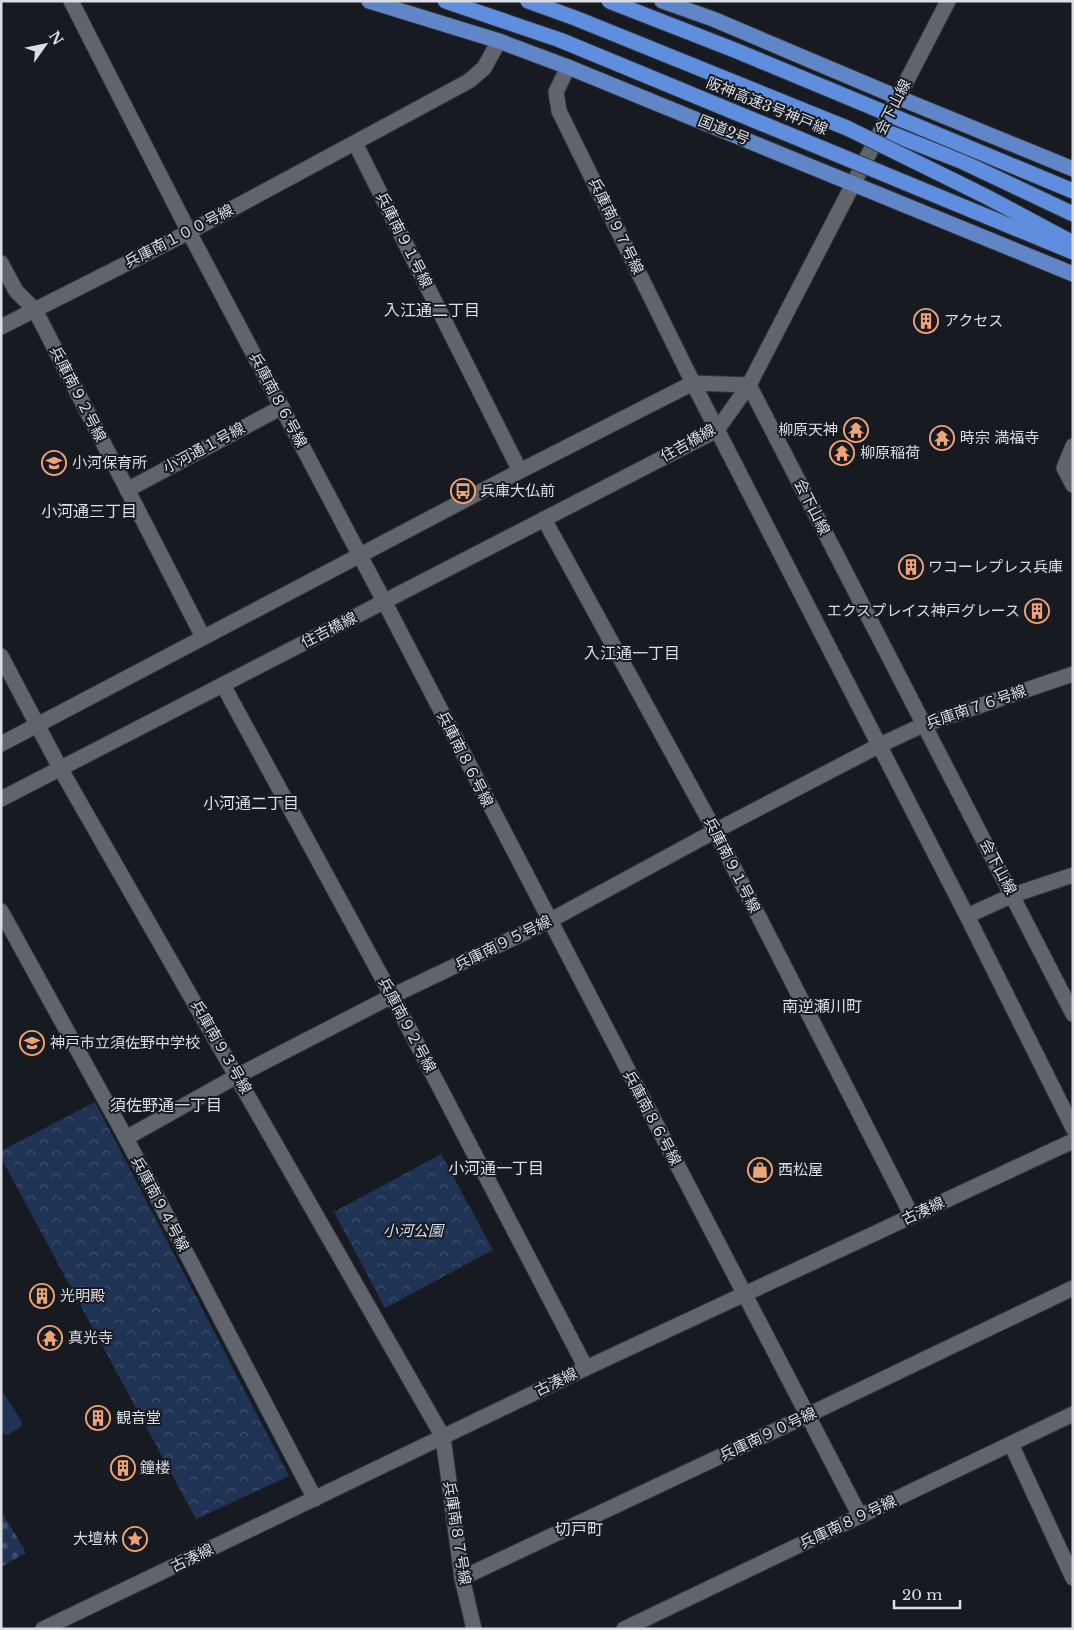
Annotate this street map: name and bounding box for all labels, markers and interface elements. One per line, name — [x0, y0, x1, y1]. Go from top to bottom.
north arrow — [20, 20, 70, 70]
text: N — [45, 27, 67, 48]
street label: 阪神高速3号神戸線 — [704, 73, 831, 139]
street label: 会下山線 — [870, 76, 915, 138]
street label: 国道2号 — [695, 111, 753, 149]
street label: 兵庫南９７号線 — [585, 174, 648, 277]
street label: 兵庫南９１号線 — [372, 189, 437, 291]
street label: 兵庫南１００号線 — [121, 200, 237, 271]
district label: 入江通二丁目 — [384, 300, 480, 320]
building icon: アクセス — [913, 308, 939, 334]
place label: アクセス — [944, 311, 1003, 330]
street label: 兵庫南９２号線 — [46, 343, 111, 445]
street label: 兵庫南８６号線 — [245, 349, 311, 451]
temple icon: 柳原天神 — [843, 417, 869, 443]
street label: 小河通１号線 — [160, 418, 248, 477]
street label: 住吉橋線 — [657, 420, 719, 465]
place label: 柳原天神 — [778, 420, 838, 439]
temple icon: 時宗 満福寺 — [929, 425, 955, 451]
place label: 時宗 満福寺 — [960, 428, 1039, 447]
temple icon: 柳原稲荷 — [829, 440, 855, 466]
place label: 柳原稲荷 — [860, 443, 920, 462]
school or university icon: 小河保育所 — [41, 450, 67, 476]
place label: 小河保育所 — [72, 453, 147, 472]
street label: 会下山線 — [790, 476, 835, 538]
bus stop icon: 兵庫大仏前 — [450, 478, 476, 504]
place label: 兵庫大仏前 — [480, 481, 555, 500]
district label: 小河通三丁目 — [41, 501, 137, 521]
building icon: ワコーレプレス兵庫 — [898, 554, 924, 580]
place label: ワコーレプレス兵庫 — [928, 557, 1063, 576]
building icon: エクスプレイス神戸グレース — [1024, 598, 1050, 624]
place label: エクスプレイス神戸グレース — [827, 601, 1020, 620]
street label: 住吉橋線 — [298, 607, 360, 652]
district label: 入江通一丁目 — [584, 643, 680, 663]
street label: 兵庫南７６号線 — [923, 680, 1029, 733]
street label: 兵庫南８６号線 — [433, 708, 498, 810]
district label: 小河通二丁目 — [203, 793, 299, 813]
street label: 兵庫南９１号線 — [700, 814, 765, 916]
street label: 会下山線 — [976, 836, 1021, 898]
street label: 兵庫南９５号線 — [451, 911, 554, 974]
street label: 兵庫南９２号線 — [374, 974, 440, 1076]
district label: 南逆瀬川町 — [782, 996, 862, 1016]
street label: 兵庫南９３号線 — [187, 997, 256, 1097]
school or university icon: 神戸市立須佐野中学校 — [19, 1030, 45, 1056]
place label: 神戸市立須佐野中学校 — [50, 1033, 200, 1052]
street label: 兵庫南８６号線 — [619, 1067, 685, 1169]
district label: 須佐野通一丁目 — [110, 1095, 222, 1115]
street label: 兵庫南９４号線 — [127, 1153, 193, 1255]
shop icon: 西松屋 — [747, 1157, 773, 1183]
district label: 小河通一丁目 — [448, 1158, 544, 1178]
place label: 西松屋 — [778, 1160, 823, 1179]
street label: 古湊線 — [898, 1192, 947, 1229]
park label: 小河公園 — [383, 1221, 445, 1240]
building icon: 光明殿 — [29, 1283, 55, 1309]
place label: 光明殿 — [60, 1286, 105, 1305]
temple icon: 真光寺 — [37, 1325, 63, 1351]
place label: 真光寺 — [68, 1328, 113, 1347]
street label: 古湊線 — [531, 1363, 580, 1400]
street label: 兵庫南９０号線 — [716, 1403, 819, 1464]
building icon: 観音堂 — [85, 1405, 111, 1431]
place label: 観音堂 — [116, 1408, 161, 1427]
building icon: 鐘楼 — [110, 1455, 136, 1481]
place label: 鐘楼 — [140, 1458, 170, 1477]
street label: 兵庫南８７号線 — [440, 1480, 475, 1586]
street label: 兵庫南８９号線 — [796, 1491, 899, 1552]
district label: 切戸町 — [555, 1519, 603, 1539]
place icon: 大壇林 — [122, 1526, 148, 1552]
place label: 大壇林 — [73, 1529, 118, 1548]
street label: 古湊線 — [167, 1539, 216, 1576]
scale bar — [894, 1578, 960, 1610]
text: 20 m — [902, 1585, 942, 1604]

